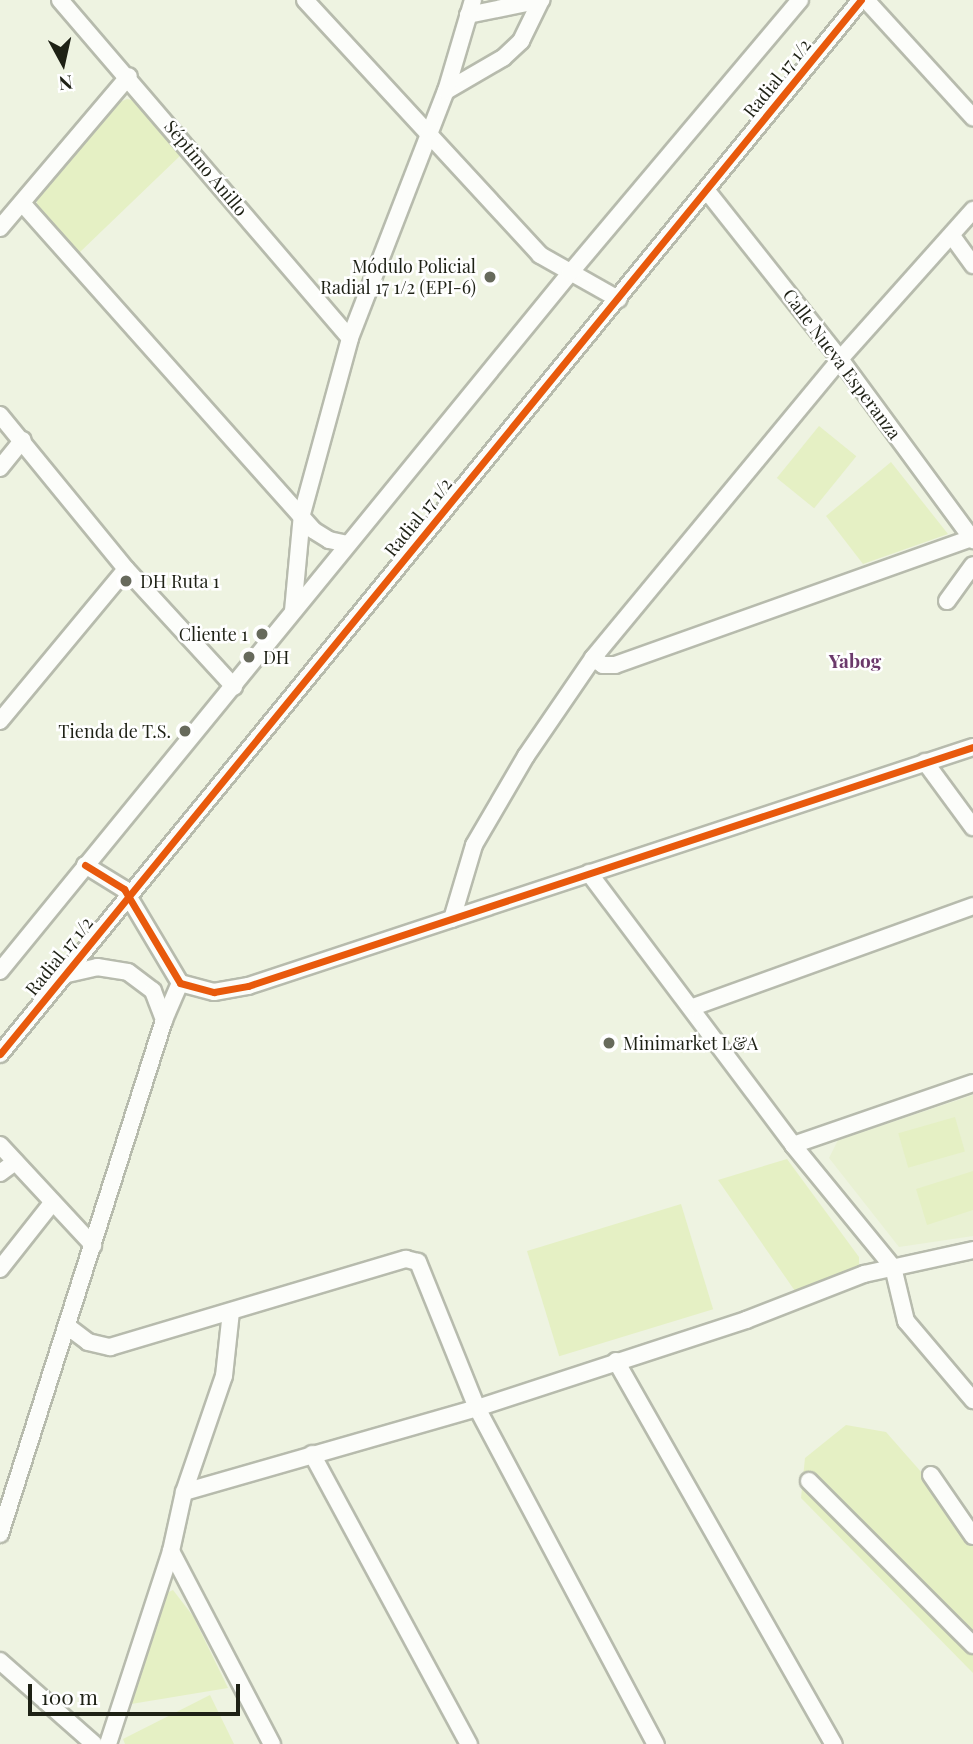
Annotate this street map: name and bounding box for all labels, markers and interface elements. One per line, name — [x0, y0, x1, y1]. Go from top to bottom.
north arrow — [28, 28, 98, 98]
street label: Radial 17 1/2 — [739, 34, 815, 122]
text: N — [57, 70, 75, 98]
street label: Séptimo Anillo — [160, 116, 252, 220]
place label: Módulo Policial Radial 17 1/2 (EPI-6) — [320, 256, 476, 298]
marker: Módulo Policial Radial 17 1/2 (EPI-6) — [482, 269, 498, 285]
street label: Calle Nueva Esperanza — [778, 284, 906, 444]
street label: Radial 17 1/2 — [380, 473, 456, 561]
place label: DH Ruta 1 — [140, 570, 220, 592]
marker: DH Ruta 1 — [118, 573, 134, 589]
place label: Cliente 1 — [179, 623, 248, 645]
marker: Cliente 1 — [254, 626, 270, 642]
place label: DH — [263, 646, 289, 668]
marker: DH — [241, 649, 257, 665]
district label: Yabog — [829, 650, 881, 672]
place label: Tienda de T.S. — [58, 720, 171, 742]
marker: Tienda de T.S. — [177, 723, 193, 739]
street label: Radial 17 1/2 — [21, 912, 97, 1000]
place label: Minimarket L&A — [623, 1032, 758, 1054]
marker: Minimarket L&A — [601, 1035, 617, 1051]
scale bar — [32, 1670, 243, 1714]
text: 100 m — [41, 1682, 98, 1710]

